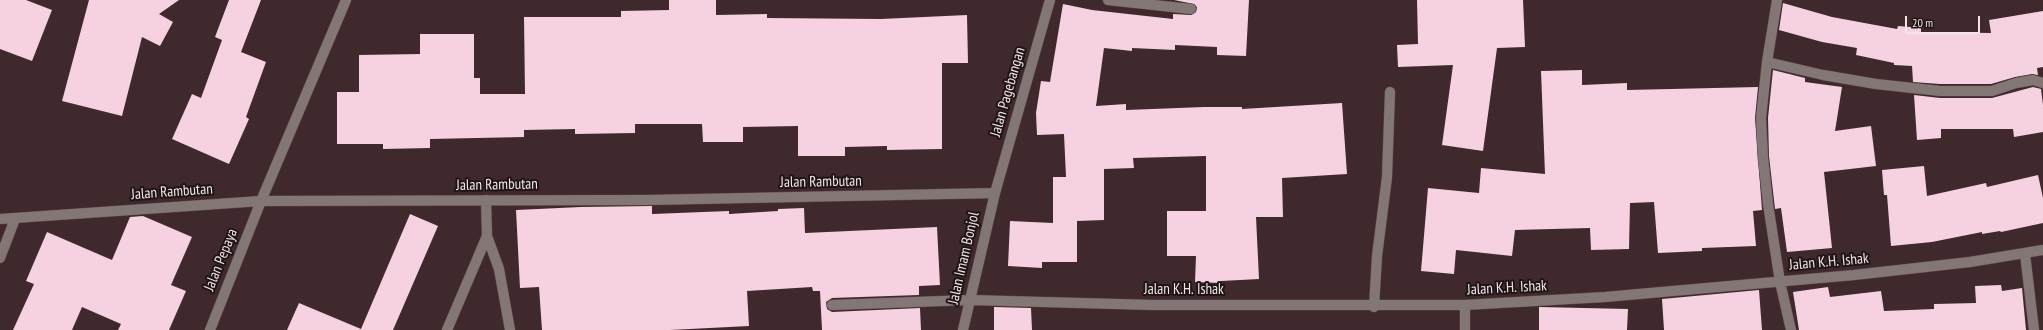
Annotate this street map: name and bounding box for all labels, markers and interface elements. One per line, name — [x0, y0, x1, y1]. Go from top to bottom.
scale bar — [1907, 8, 1982, 34]
text: 20 m — [1912, 15, 1933, 30]
street label: Jalan Pagebangan — [987, 45, 1029, 139]
street label: Jalan Rambutan — [780, 172, 862, 192]
street label: Jalan Rambutan — [456, 175, 538, 195]
street label: Jalan Rambutan — [131, 180, 213, 204]
street label: Jalan Imam Bonjol — [945, 210, 983, 306]
street label: Jalan Pepaya — [200, 226, 242, 294]
street label: Jalan K.H. Ishak — [1788, 250, 1870, 274]
street label: Jalan K.H. Ishak — [1467, 277, 1547, 299]
street label: Jalan K.H. Ishak — [1144, 281, 1224, 299]

